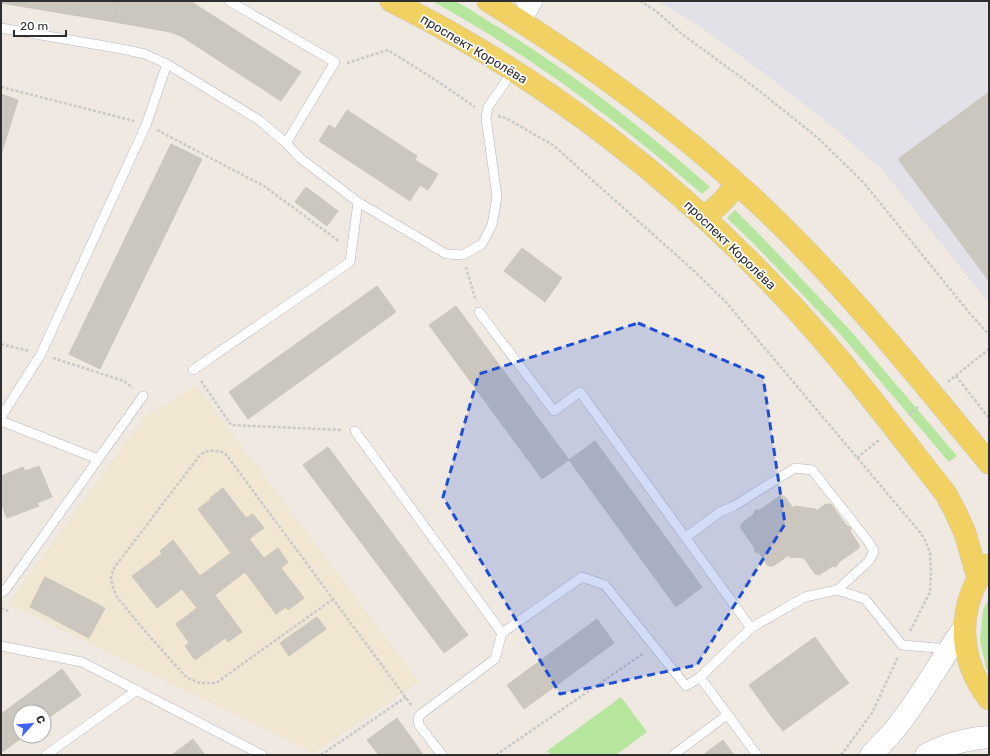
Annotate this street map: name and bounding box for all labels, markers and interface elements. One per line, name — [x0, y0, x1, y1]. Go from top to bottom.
street label: проспект Королёва — [418, 11, 530, 87]
scale bar — [14, 12, 66, 38]
text: 20 m — [20, 19, 48, 33]
street label: проспект Королёва — [681, 197, 779, 293]
north arrow — [12, 704, 52, 744]
text: С — [33, 713, 48, 726]

